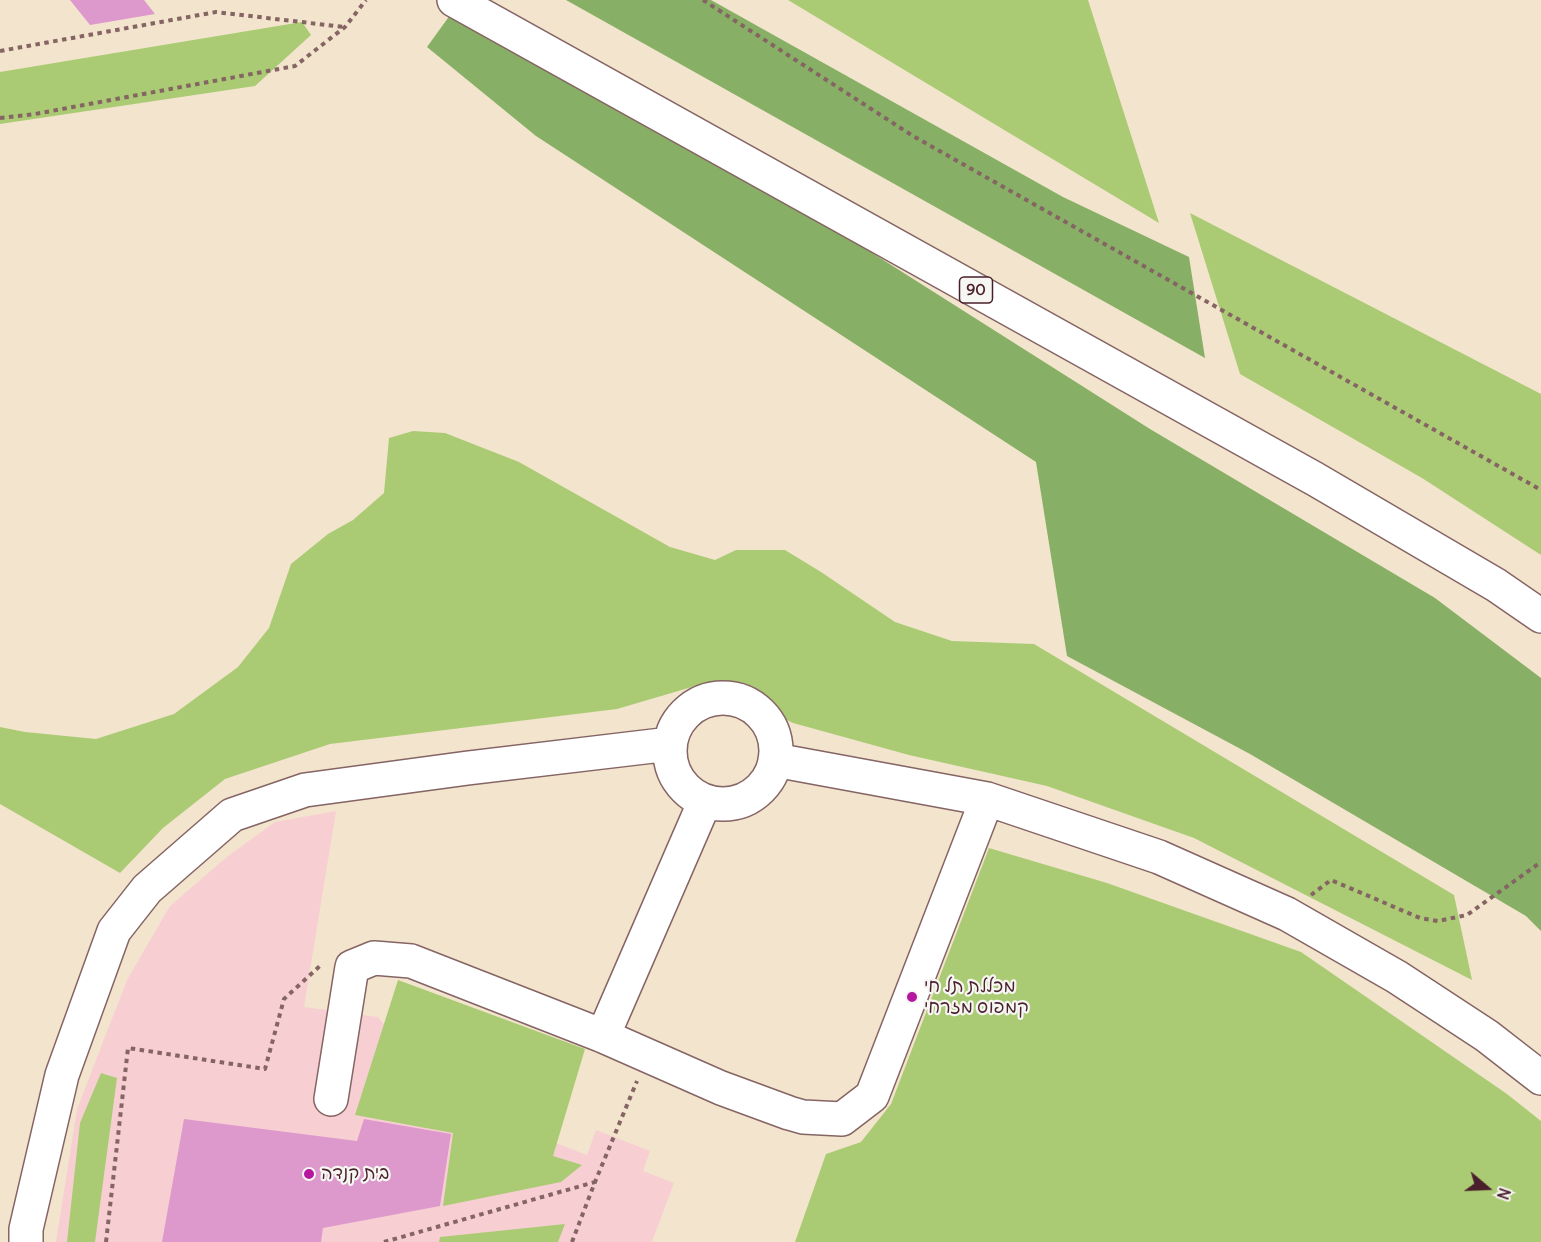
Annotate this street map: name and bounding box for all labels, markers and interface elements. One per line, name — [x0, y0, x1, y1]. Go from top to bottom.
road number: 90 — [960, 277, 992, 303]
place label: מכללת תל חי קמפוס מזרחי — [924, 976, 1029, 1018]
marker: מכללת תל חי קמפוס מזרחי — [905, 990, 919, 1004]
north arrow — [1457, 1158, 1517, 1218]
place label: בית קנדה — [321, 1163, 389, 1185]
marker: בית קנדה — [302, 1167, 316, 1181]
text: N — [1493, 1185, 1515, 1202]

